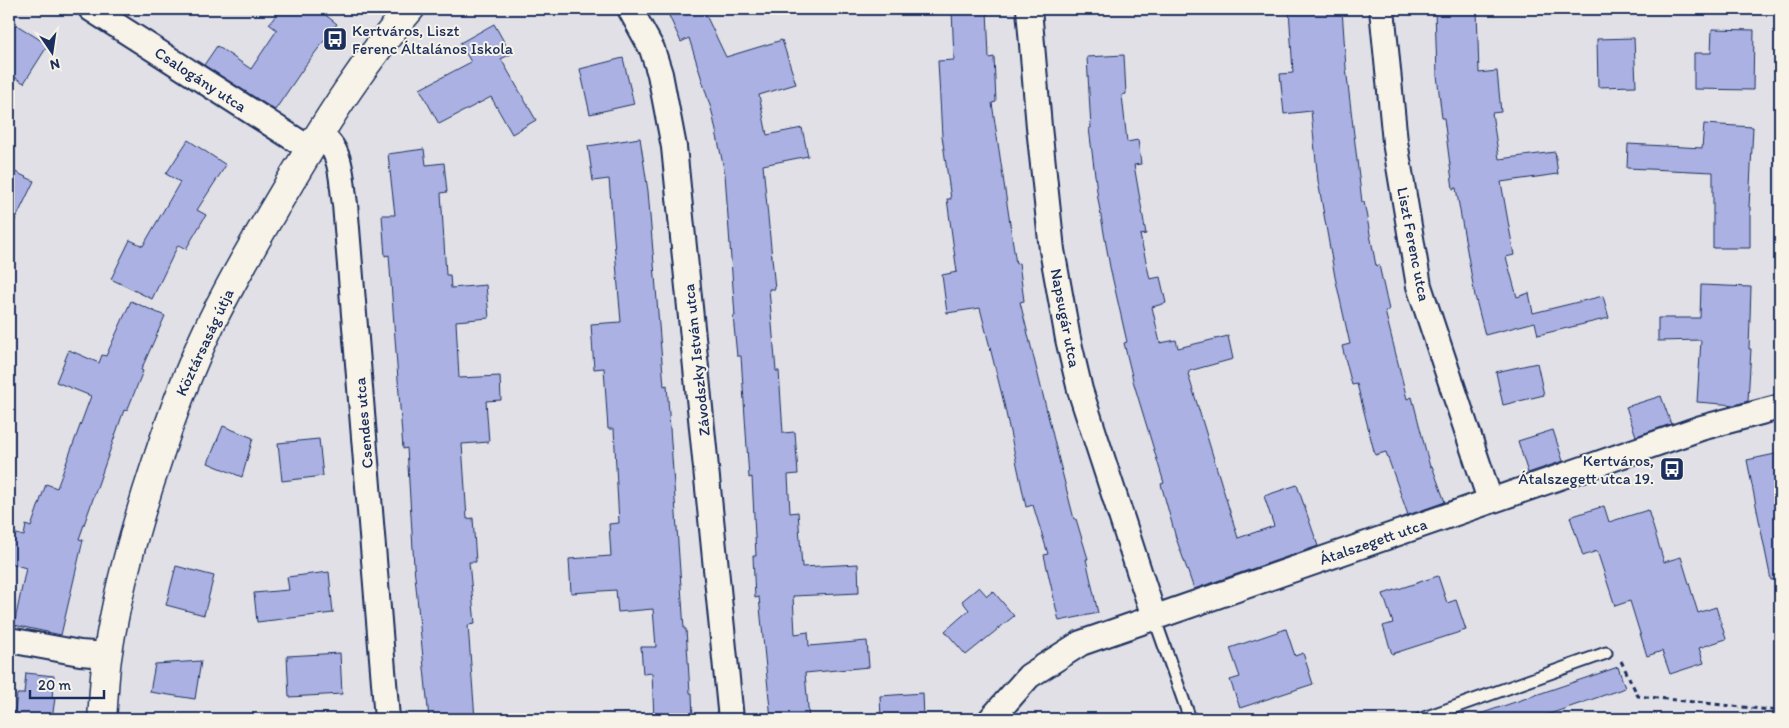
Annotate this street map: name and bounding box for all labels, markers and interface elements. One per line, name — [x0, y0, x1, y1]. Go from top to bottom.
place label: Kertváros, Liszt Ferenc Általános Iskola — [352, 21, 514, 58]
bus stop icon: Kertváros, Liszt Ferenc Általános Iskola — [322, 26, 348, 52]
north arrow — [28, 28, 78, 78]
street label: Csalogány utca — [151, 43, 251, 117]
text: N — [48, 55, 61, 74]
street label: Liszt Ferenc utca — [1393, 185, 1434, 303]
street label: Napsugár utca — [1047, 267, 1085, 370]
street label: Závodszky István utca — [679, 283, 714, 437]
street label: Köztársaság útja — [171, 285, 238, 399]
street label: Csendes utca — [350, 376, 377, 469]
place label: Kertváros, Átalszegett utca 19. — [1518, 451, 1654, 488]
bus stop icon: Kertváros, Átalszegett utca 19. — [1659, 456, 1685, 482]
street label: Átalszegett utca — [1317, 514, 1430, 569]
scale bar — [30, 668, 104, 700]
text: 20 m — [38, 676, 72, 694]

